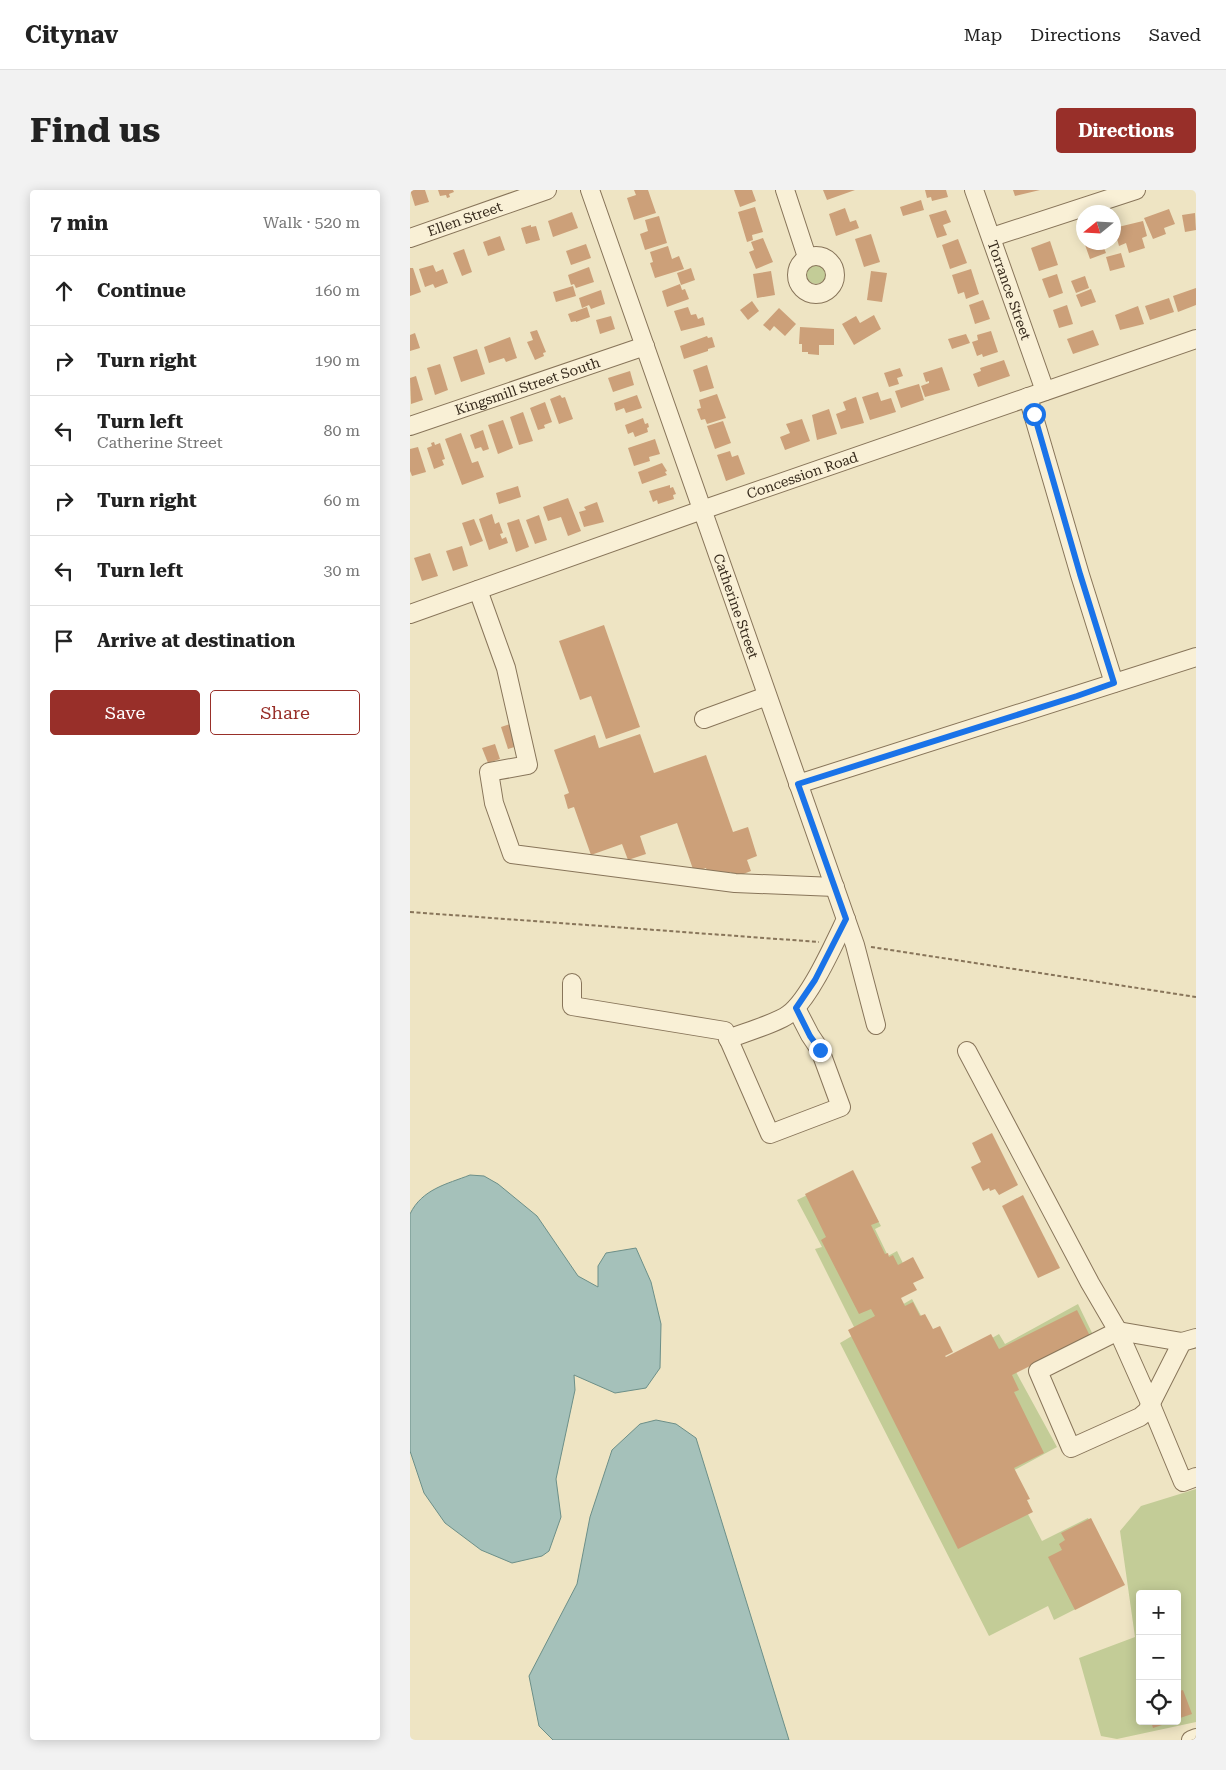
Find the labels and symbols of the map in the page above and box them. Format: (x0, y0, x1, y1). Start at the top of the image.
street label: Ellen Street (425, 198, 504, 239)
north arrow (1076, 205, 1121, 250)
street label: Torrance Street (984, 238, 1034, 342)
street label: Kingsmill Street South (453, 354, 602, 418)
route start (1023, 403, 1046, 426)
street label: Concession Road (744, 449, 860, 502)
street label: Catherine Street (710, 551, 762, 661)
route end (809, 1039, 832, 1062)

